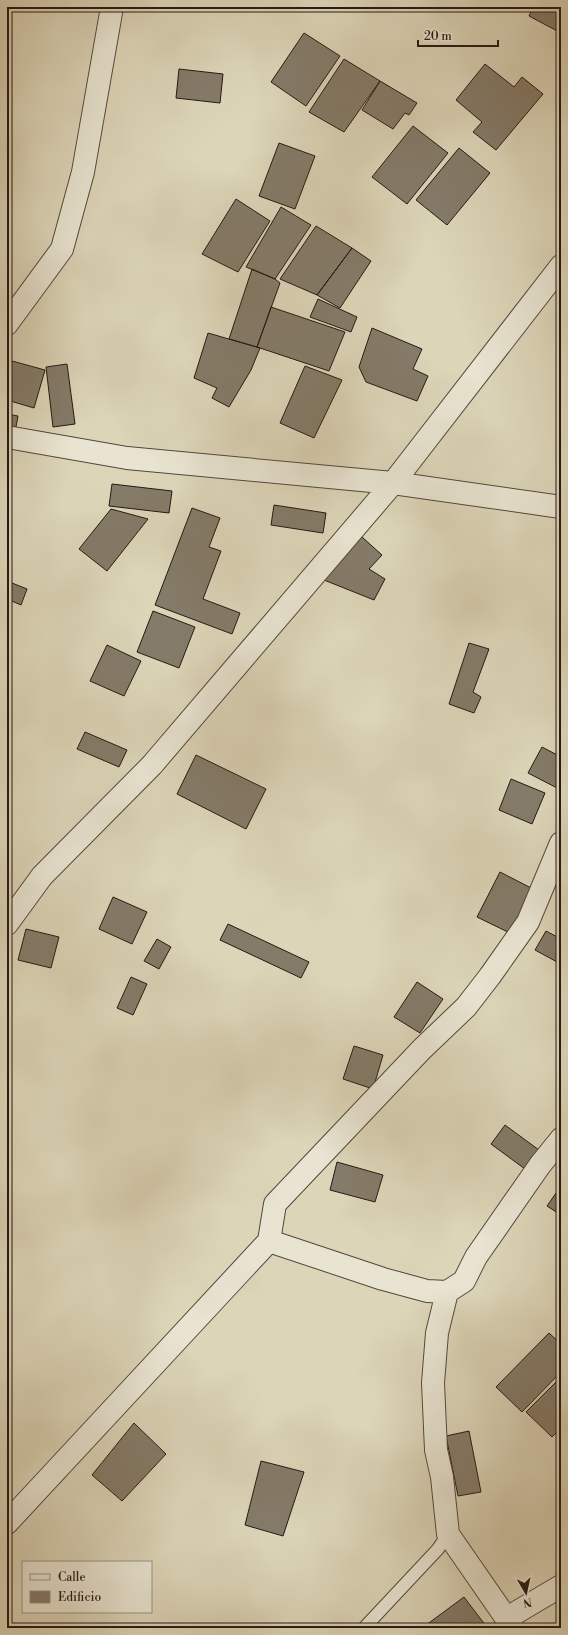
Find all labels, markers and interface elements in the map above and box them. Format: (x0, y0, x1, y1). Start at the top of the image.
scale bar (418, 22, 498, 48)
text: 20 m (424, 29, 452, 44)
legend (22, 1561, 152, 1613)
text: Calle (58, 1570, 85, 1585)
north arrow (506, 1573, 546, 1613)
text: Edificio (58, 1590, 101, 1605)
text: N (522, 1594, 533, 1610)

